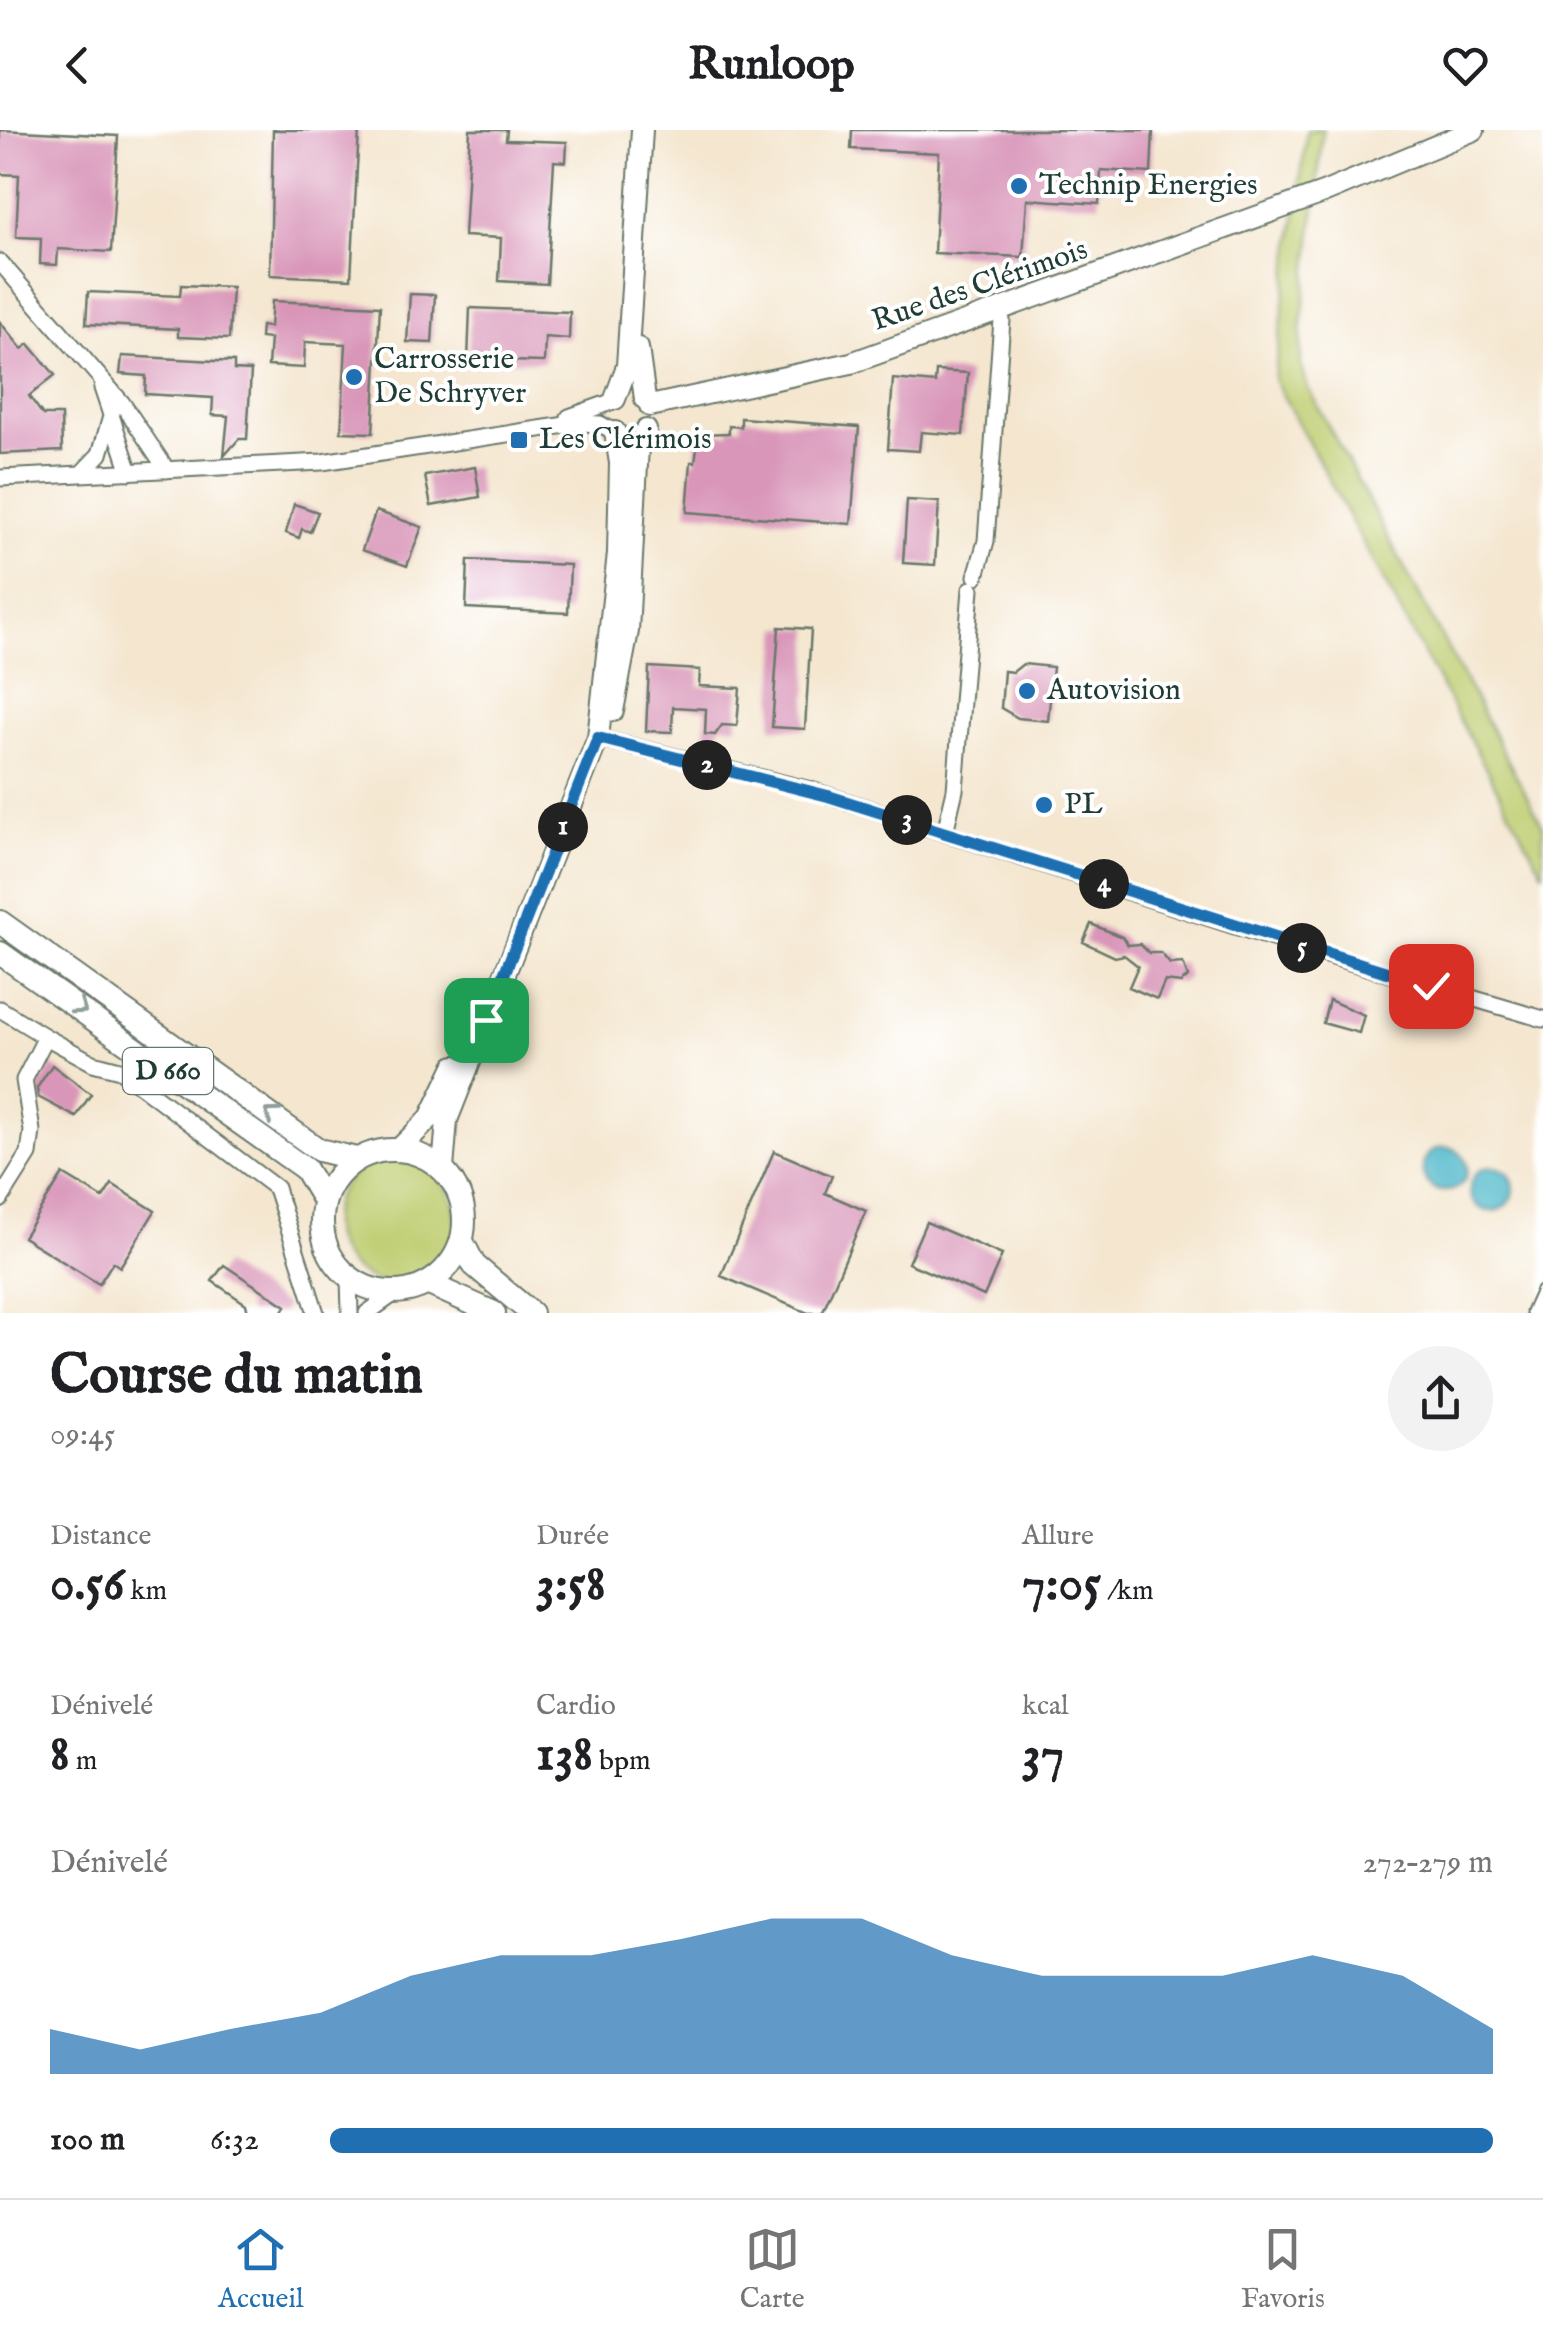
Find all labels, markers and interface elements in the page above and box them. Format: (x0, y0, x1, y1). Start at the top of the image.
text: Runloop (688, 37, 855, 94)
icon: back (50, 38, 105, 93)
icon: heart (1438, 38, 1493, 93)
place label: Technip Energies (1039, 167, 1258, 205)
marker: Technip Energies (1008, 175, 1030, 197)
street label: Rue des Clérimois (867, 231, 1093, 341)
place label: Carrosserie De Schryver (374, 341, 526, 413)
marker: Carrosserie De Schryver (343, 366, 365, 388)
place label: Les Clérimois (539, 421, 711, 459)
marker: Les Clérimois (508, 429, 530, 451)
place label: Autovision (1046, 672, 1181, 710)
marker: Autovision (1016, 680, 1038, 702)
pin: 2 (682, 740, 732, 790)
text: 2 (700, 747, 714, 782)
place label: PL (1064, 786, 1103, 824)
marker: PL (1033, 794, 1055, 816)
pin: 3 (882, 795, 932, 845)
pin: 1 (538, 802, 588, 852)
text: 3 (902, 802, 912, 837)
text: 1 (558, 809, 568, 844)
pin: 4 (1079, 859, 1129, 909)
text: 4 (1097, 866, 1111, 901)
pin: 5 (1277, 923, 1327, 973)
text: 5 (1297, 930, 1307, 965)
pin (1389, 944, 1474, 1029)
icon: check (1404, 959, 1459, 1014)
pin (444, 978, 529, 1063)
icon: arrive (459, 993, 514, 1048)
one-way arrow (69, 996, 88, 1014)
road number: D 660 (123, 1048, 213, 1094)
one-way arrow (264, 1109, 282, 1126)
text: Course du matin (50, 1342, 423, 1412)
button: share (1388, 1346, 1493, 1451)
text: 09:45 (50, 1415, 115, 1456)
text: Distance (50, 1519, 151, 1554)
text: Durée (536, 1519, 609, 1554)
text: Allure (1022, 1519, 1094, 1554)
text: 0.56 (50, 1554, 124, 1617)
text: 3:58 (536, 1554, 606, 1617)
text: 7:05 (1022, 1554, 1101, 1617)
text: km (124, 1574, 167, 1609)
text: /km (1101, 1574, 1154, 1609)
text: Dénivelé (50, 1689, 153, 1724)
text: Cardio (536, 1689, 616, 1724)
text: kcal (1022, 1689, 1069, 1724)
text: 8 (50, 1724, 70, 1787)
text: 138 (536, 1724, 593, 1787)
text: 37 (1022, 1724, 1064, 1787)
text: m (70, 1744, 97, 1779)
text: bpm (593, 1744, 651, 1779)
text: Dénivelé (50, 1843, 168, 1884)
text: 272–279 m (1362, 1843, 1493, 1884)
text: 100 m (50, 2120, 125, 2161)
text: 6:32 (210, 2120, 259, 2161)
tab: Accueil (218, 2222, 304, 2317)
tab: Carte (740, 2222, 805, 2317)
tab: Favoris (1241, 2222, 1325, 2317)

